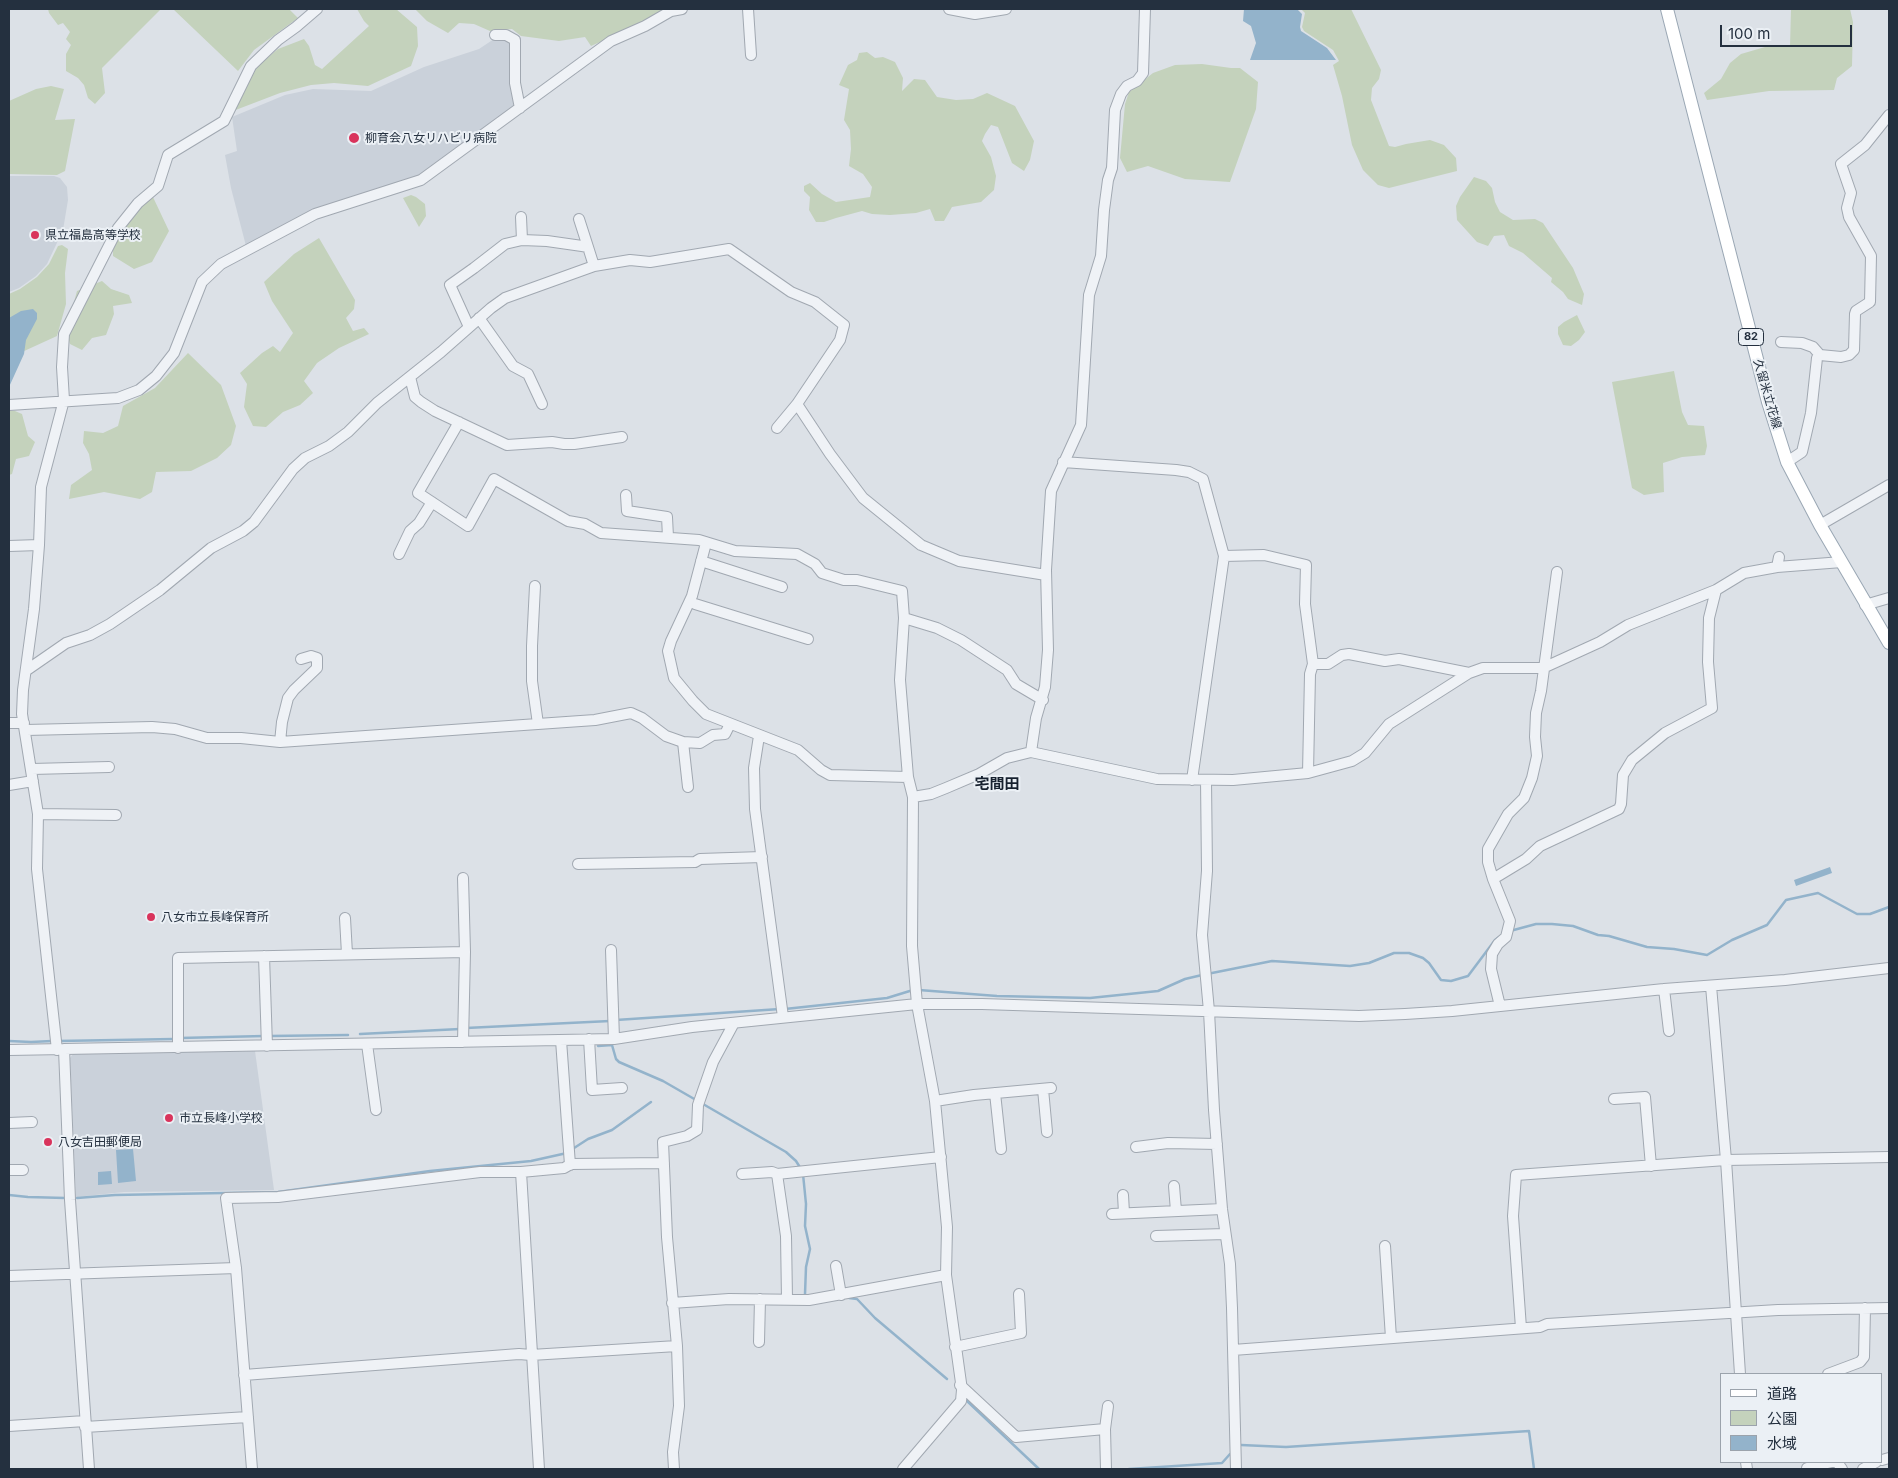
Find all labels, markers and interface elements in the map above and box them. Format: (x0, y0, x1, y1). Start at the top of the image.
scale bar (1723, 15, 1856, 47)
text: 100 m (1728, 24, 1770, 43)
marker: 柳育会八女リハビリ病院 (347, 131, 361, 145)
place label: 柳育会八女リハビリ病院 (365, 131, 497, 145)
place label: 県立福島高等学校 (45, 228, 141, 242)
marker: 県立福島高等学校 (29, 229, 41, 241)
road number: 82 (1738, 328, 1764, 346)
street label: 久留米立花線 (1750, 357, 1784, 431)
district label: 宅間田 (975, 775, 1019, 793)
place label: 八女市立長峰保育所 (161, 910, 269, 924)
marker: 八女市立長峰保育所 (145, 911, 157, 923)
place label: 市立長峰小学校 (179, 1111, 263, 1125)
marker: 市立長峰小学校 (163, 1112, 175, 1124)
place label: 八女吉田郵便局 (58, 1135, 142, 1149)
marker: 八女吉田郵便局 (42, 1136, 54, 1148)
legend (1720, 1373, 1883, 1463)
text: 道路 (1767, 1384, 1797, 1403)
text: 公園 (1767, 1409, 1797, 1428)
text: 水域 (1767, 1434, 1797, 1453)

